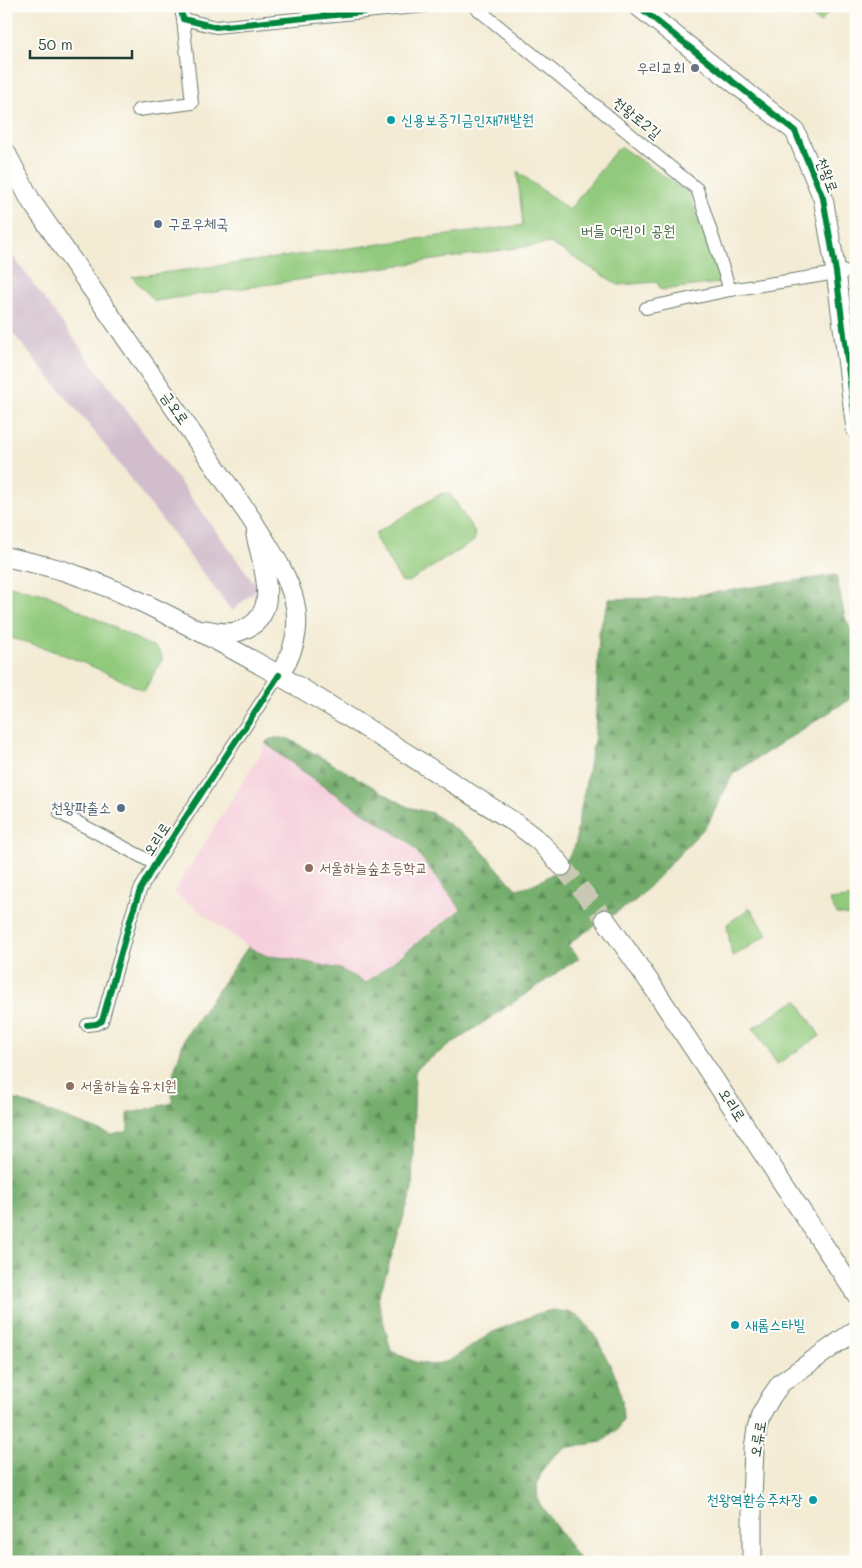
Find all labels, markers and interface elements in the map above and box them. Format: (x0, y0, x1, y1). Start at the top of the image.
scale bar (30, 28, 132, 60)
text: 50 m (38, 34, 73, 54)
place label: 우리교회 (637, 57, 685, 77)
marker: 우리교회 (689, 62, 701, 74)
street label: 천왕로2길 (609, 92, 666, 143)
place label: 신용보증기금인재개발원 (401, 109, 534, 129)
marker: 신용보증기금인재개발원 (385, 114, 397, 126)
street label: 천왕로 (812, 154, 844, 195)
place label: 구로우체국 (168, 213, 228, 233)
marker: 구로우체국 (152, 218, 164, 230)
park label: 버들 어린이 공원 (581, 220, 675, 240)
street label: 금오로 (157, 387, 194, 428)
place label: 천왕파출소 (51, 797, 111, 817)
marker: 천왕파출소 (115, 802, 127, 814)
street label: 오리로 (138, 818, 174, 859)
place label: 서울하늘숲초등학교 (319, 857, 428, 877)
marker: 서울하늘숲초등학교 (303, 862, 315, 874)
place label: 서울하늘숲유치원 (80, 1075, 177, 1095)
marker: 서울하늘숲유치원 (64, 1080, 76, 1092)
street label: 오리로 (715, 1084, 751, 1125)
place label: 새롬스타빌 (745, 1314, 805, 1334)
marker: 새롬스타빌 (729, 1319, 741, 1331)
street label: 오류로 (744, 1419, 770, 1458)
place label: 천왕역환승주차장 (706, 1489, 803, 1509)
marker: 천왕역환승주차장 (807, 1494, 819, 1506)

